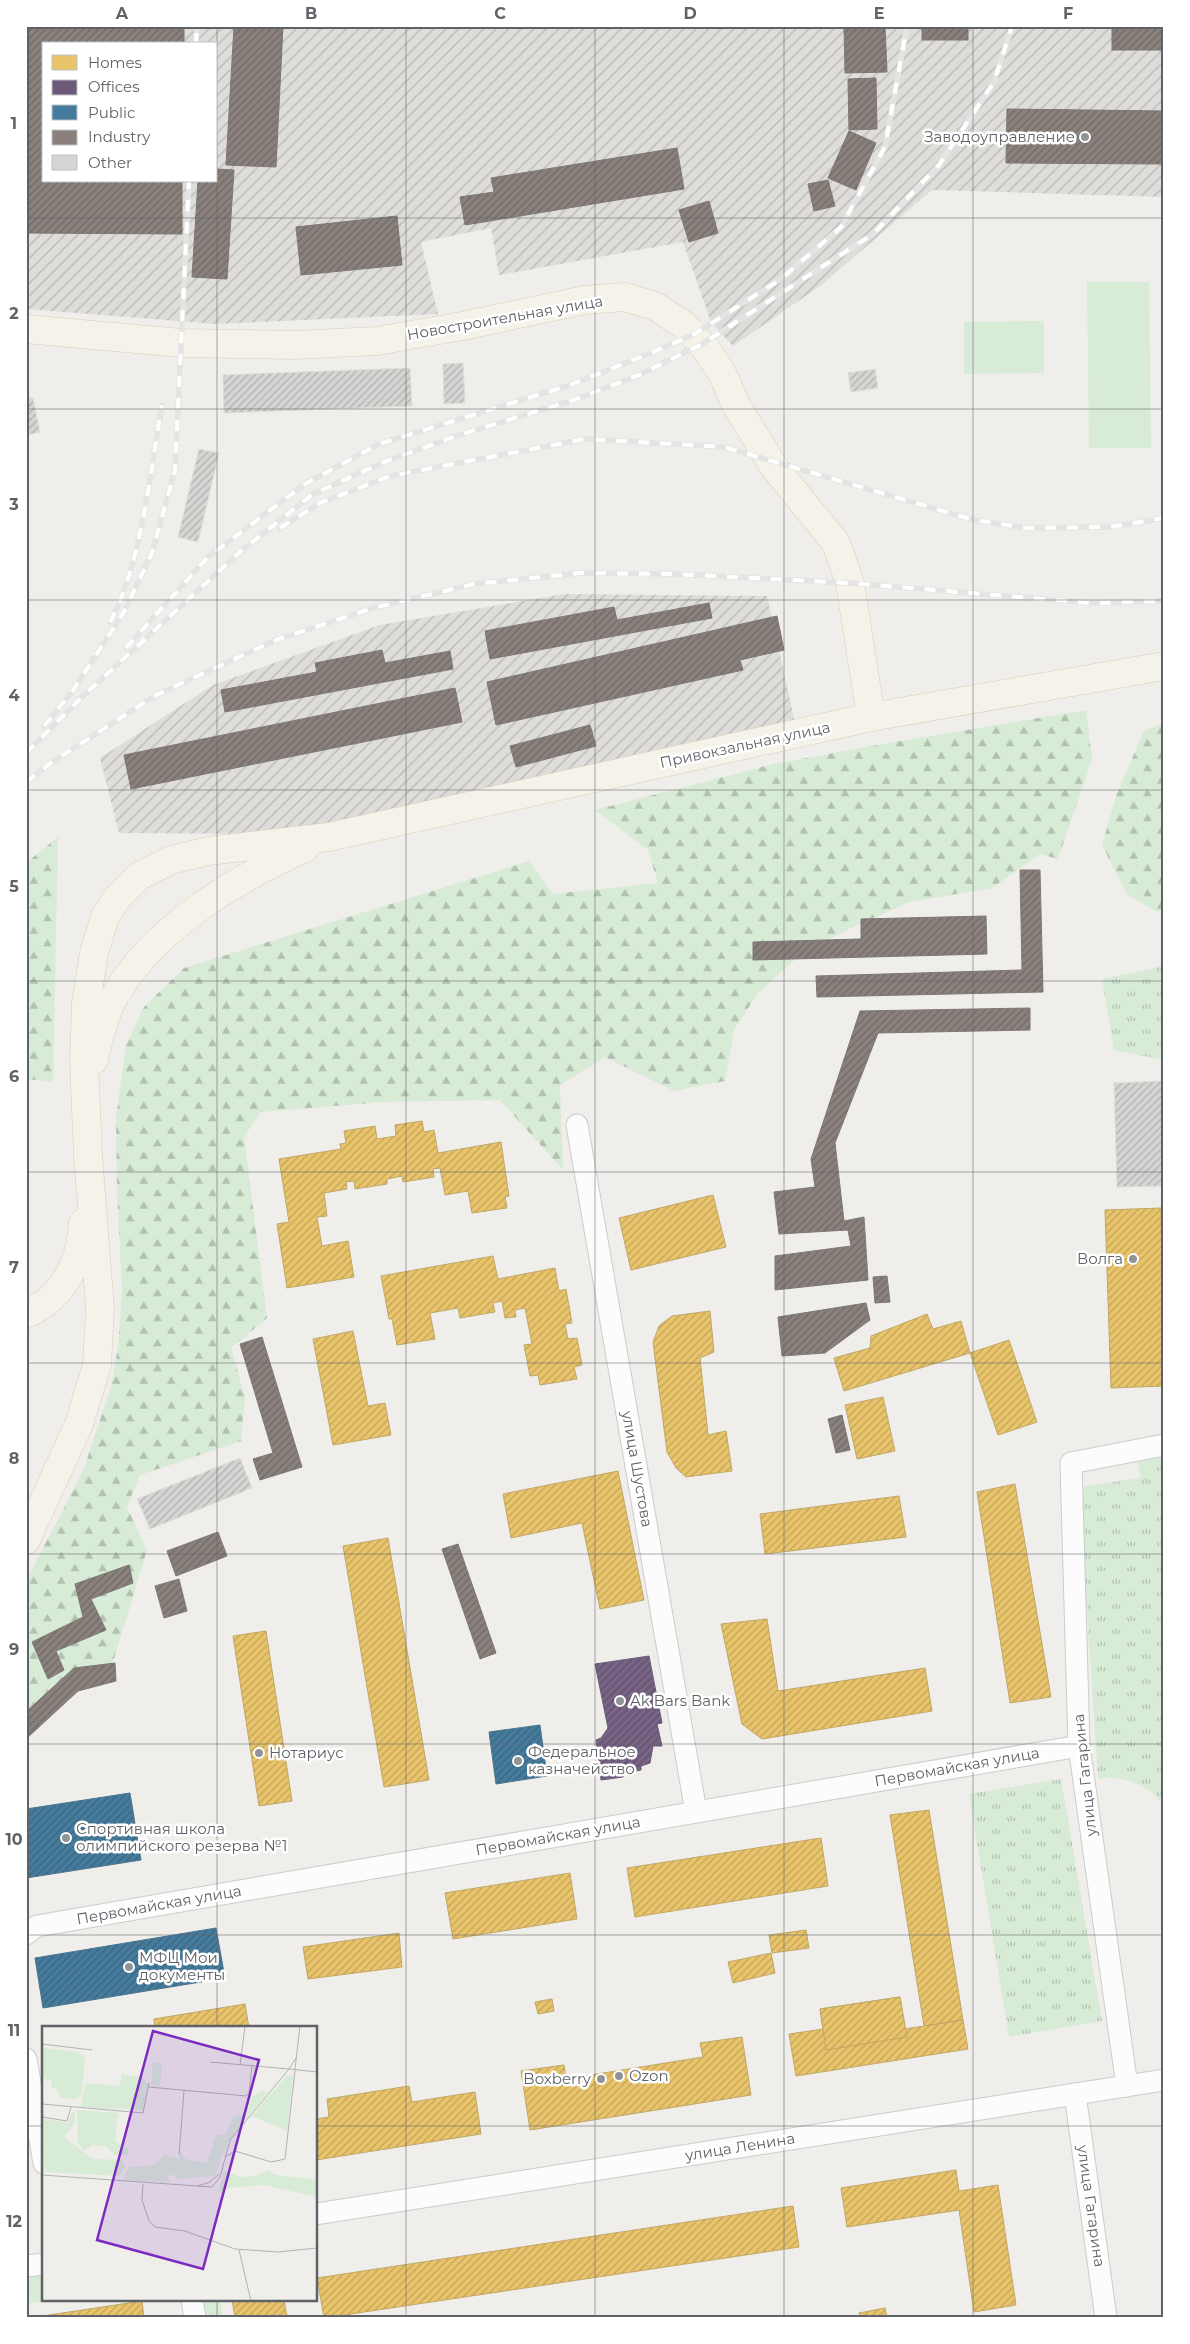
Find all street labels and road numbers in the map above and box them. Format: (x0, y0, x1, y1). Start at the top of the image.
street label: Новостроительная улица (405, 291, 604, 344)
street label: Привокзальная улица (658, 717, 832, 772)
street label: улица Шустова (618, 1408, 657, 1529)
street label: улица Гагарина (1069, 1713, 1100, 1838)
street label: Первомайская улица (873, 1743, 1041, 1790)
street label: Первомайская улица (474, 1812, 642, 1859)
street label: Первомайская улица (75, 1881, 243, 1928)
street label: улица Ленина (683, 2128, 796, 2165)
street label: улица Гагарина (1073, 2143, 1109, 2268)

